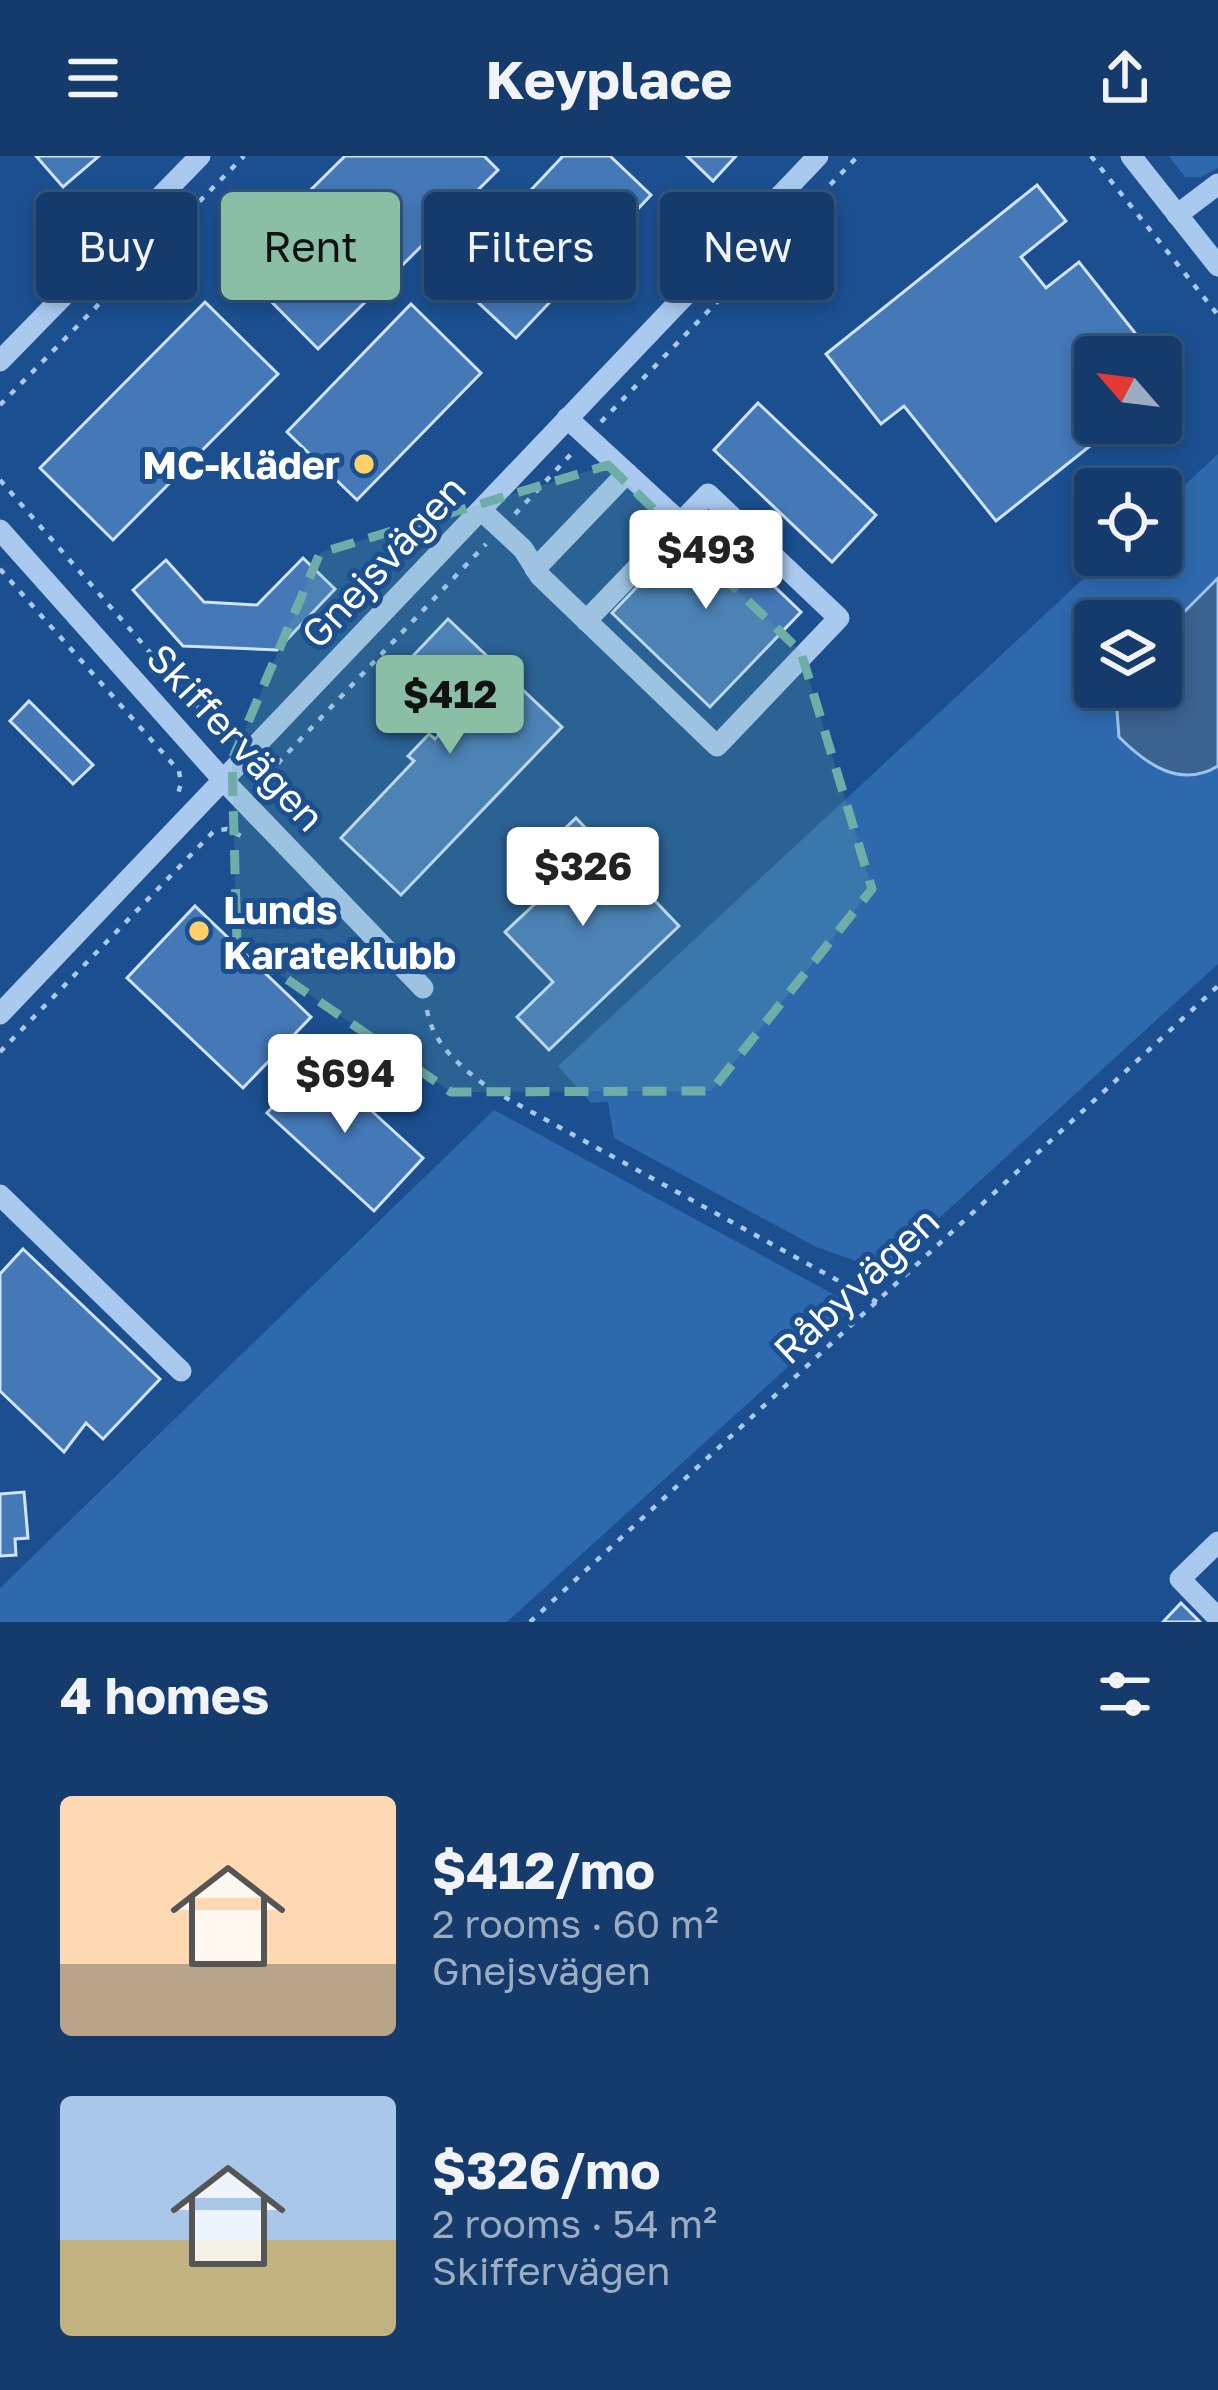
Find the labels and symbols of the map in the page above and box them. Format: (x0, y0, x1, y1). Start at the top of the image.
north arrow (1074, 336, 1182, 444)
place label: MC-kläder (142, 441, 340, 488)
marker: MC-kläder (351, 451, 377, 477)
street label: Gnejsvägen (291, 465, 475, 657)
pin: $493 (635, 510, 777, 612)
street label: Skiffervägen (137, 634, 335, 840)
pin: $412 (379, 655, 521, 757)
pin: $326 (512, 827, 654, 929)
place label: Lunds Karateklubb (223, 886, 456, 978)
marker: Lunds Karateklubb (186, 918, 212, 944)
pin: $694 (274, 1034, 416, 1136)
street label: Råbyvägen (764, 1197, 948, 1373)

